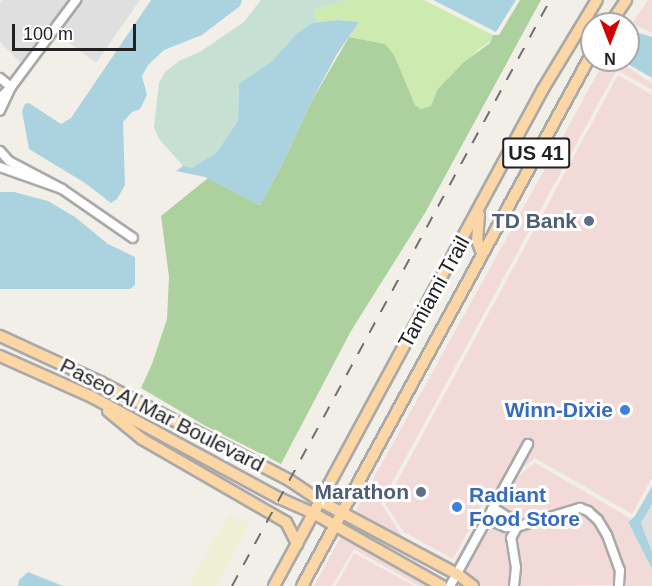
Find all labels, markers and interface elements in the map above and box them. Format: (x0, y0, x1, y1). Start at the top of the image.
scale bar (15, 12, 140, 50)
north arrow (580, 12, 640, 72)
text: 100 m (23, 24, 73, 44)
text: N (604, 50, 616, 67)
road number: US 41 (502, 136, 570, 170)
place label: TD Bank (492, 208, 577, 234)
marker: TD Bank (582, 214, 596, 228)
street label: Tamiami Trail (393, 232, 475, 352)
street label: Paseo Al Mar Boulevard (55, 352, 269, 478)
place label: Winn-Dixie (505, 397, 613, 423)
marker: Winn-Dixie (618, 403, 632, 417)
place label: Marathon (314, 479, 409, 505)
place label: Radiant Food Store (469, 482, 580, 532)
marker: Marathon (414, 485, 428, 499)
marker: Radiant Food Store (450, 500, 464, 514)

